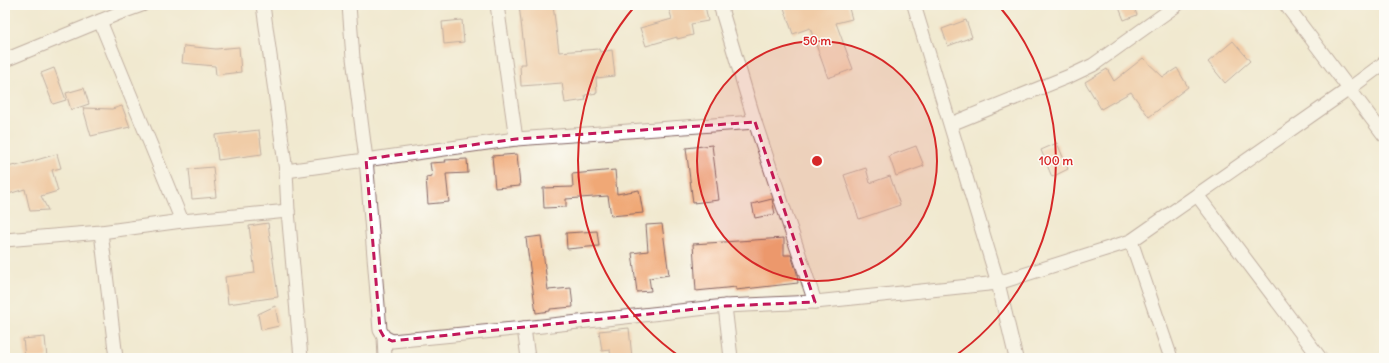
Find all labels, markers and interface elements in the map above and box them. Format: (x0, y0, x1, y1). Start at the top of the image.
text: 50 m (803, 33, 832, 48)
text: 100 m (1039, 153, 1073, 168)
centre of rings (810, 154, 824, 168)

